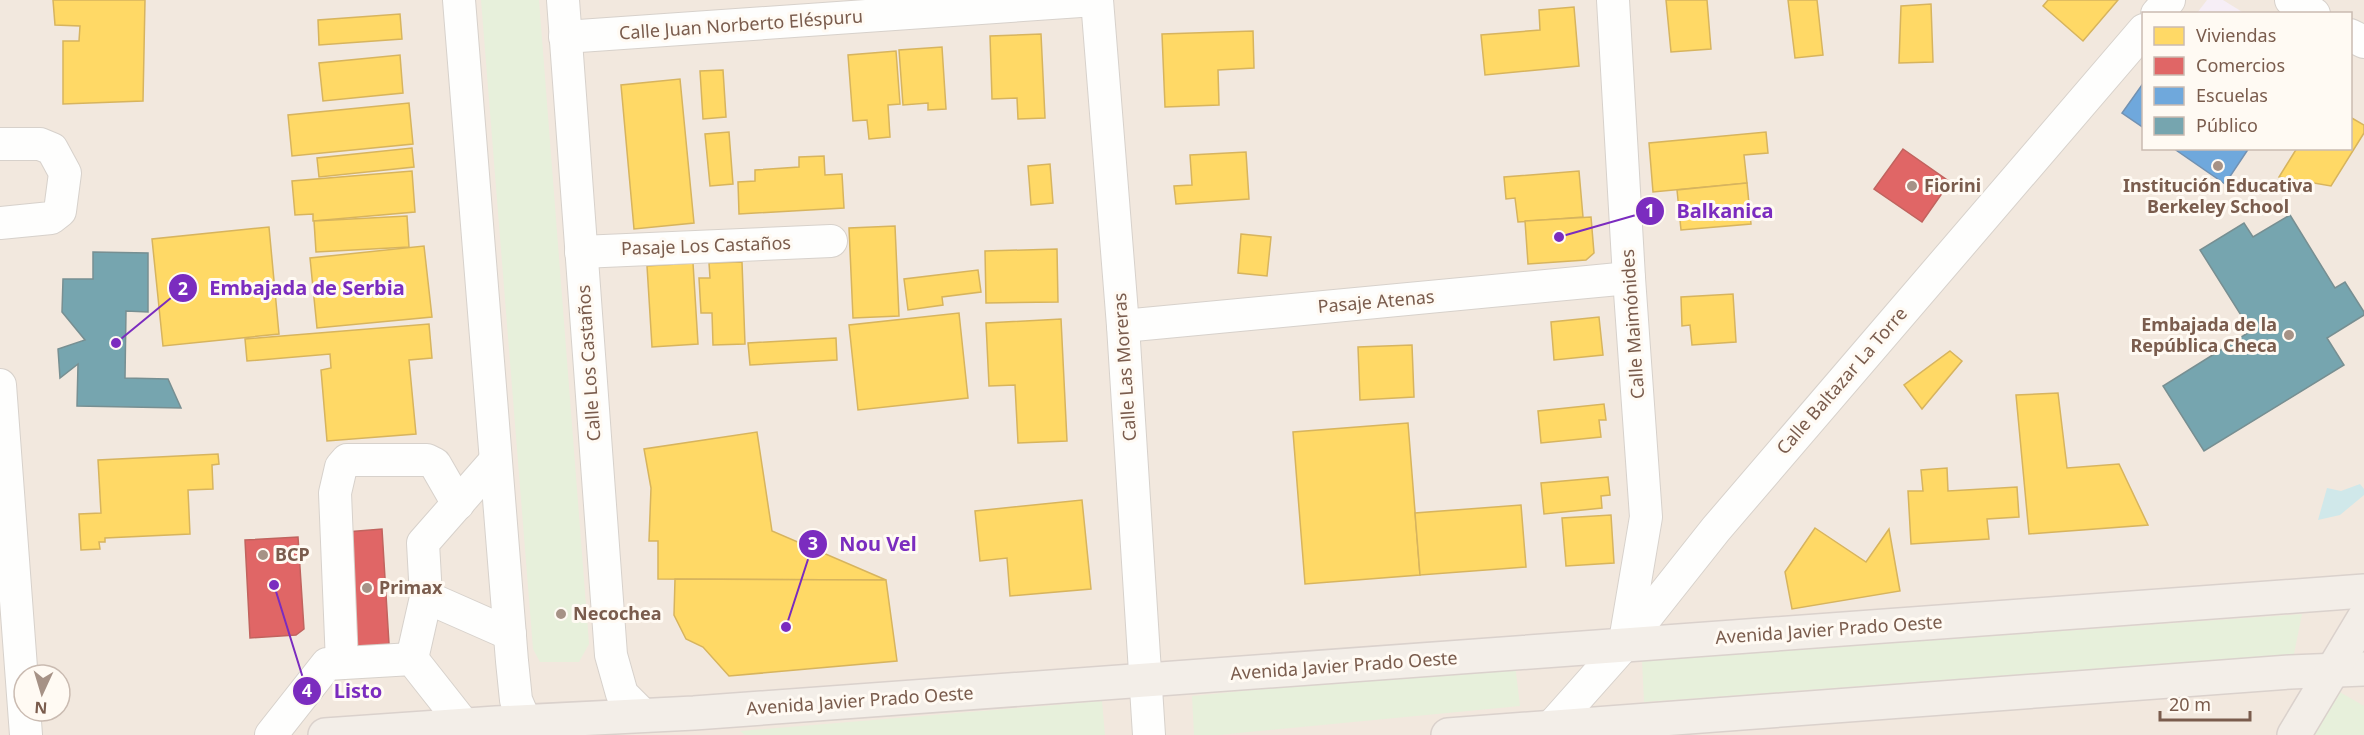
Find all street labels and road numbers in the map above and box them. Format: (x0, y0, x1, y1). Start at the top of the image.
street label: Calle Juan Norberto Eléspuru (618, 4, 864, 44)
street label: Pasaje Los Castaños (621, 230, 791, 260)
street label: Calle Maimónides (1615, 248, 1649, 400)
street label: Calle Los Castaños (571, 284, 605, 442)
street label: Pasaje Atenas (1316, 284, 1435, 318)
street label: Calle Las Moreras (1107, 292, 1141, 442)
street label: Calle Baltazar La Torre (1771, 302, 1912, 459)
street label: Avenida Javier Prado Oeste (1715, 609, 1943, 649)
street label: Avenida Javier Prado Oeste (1230, 645, 1458, 685)
street label: Avenida Javier Prado Oeste (746, 680, 974, 720)

